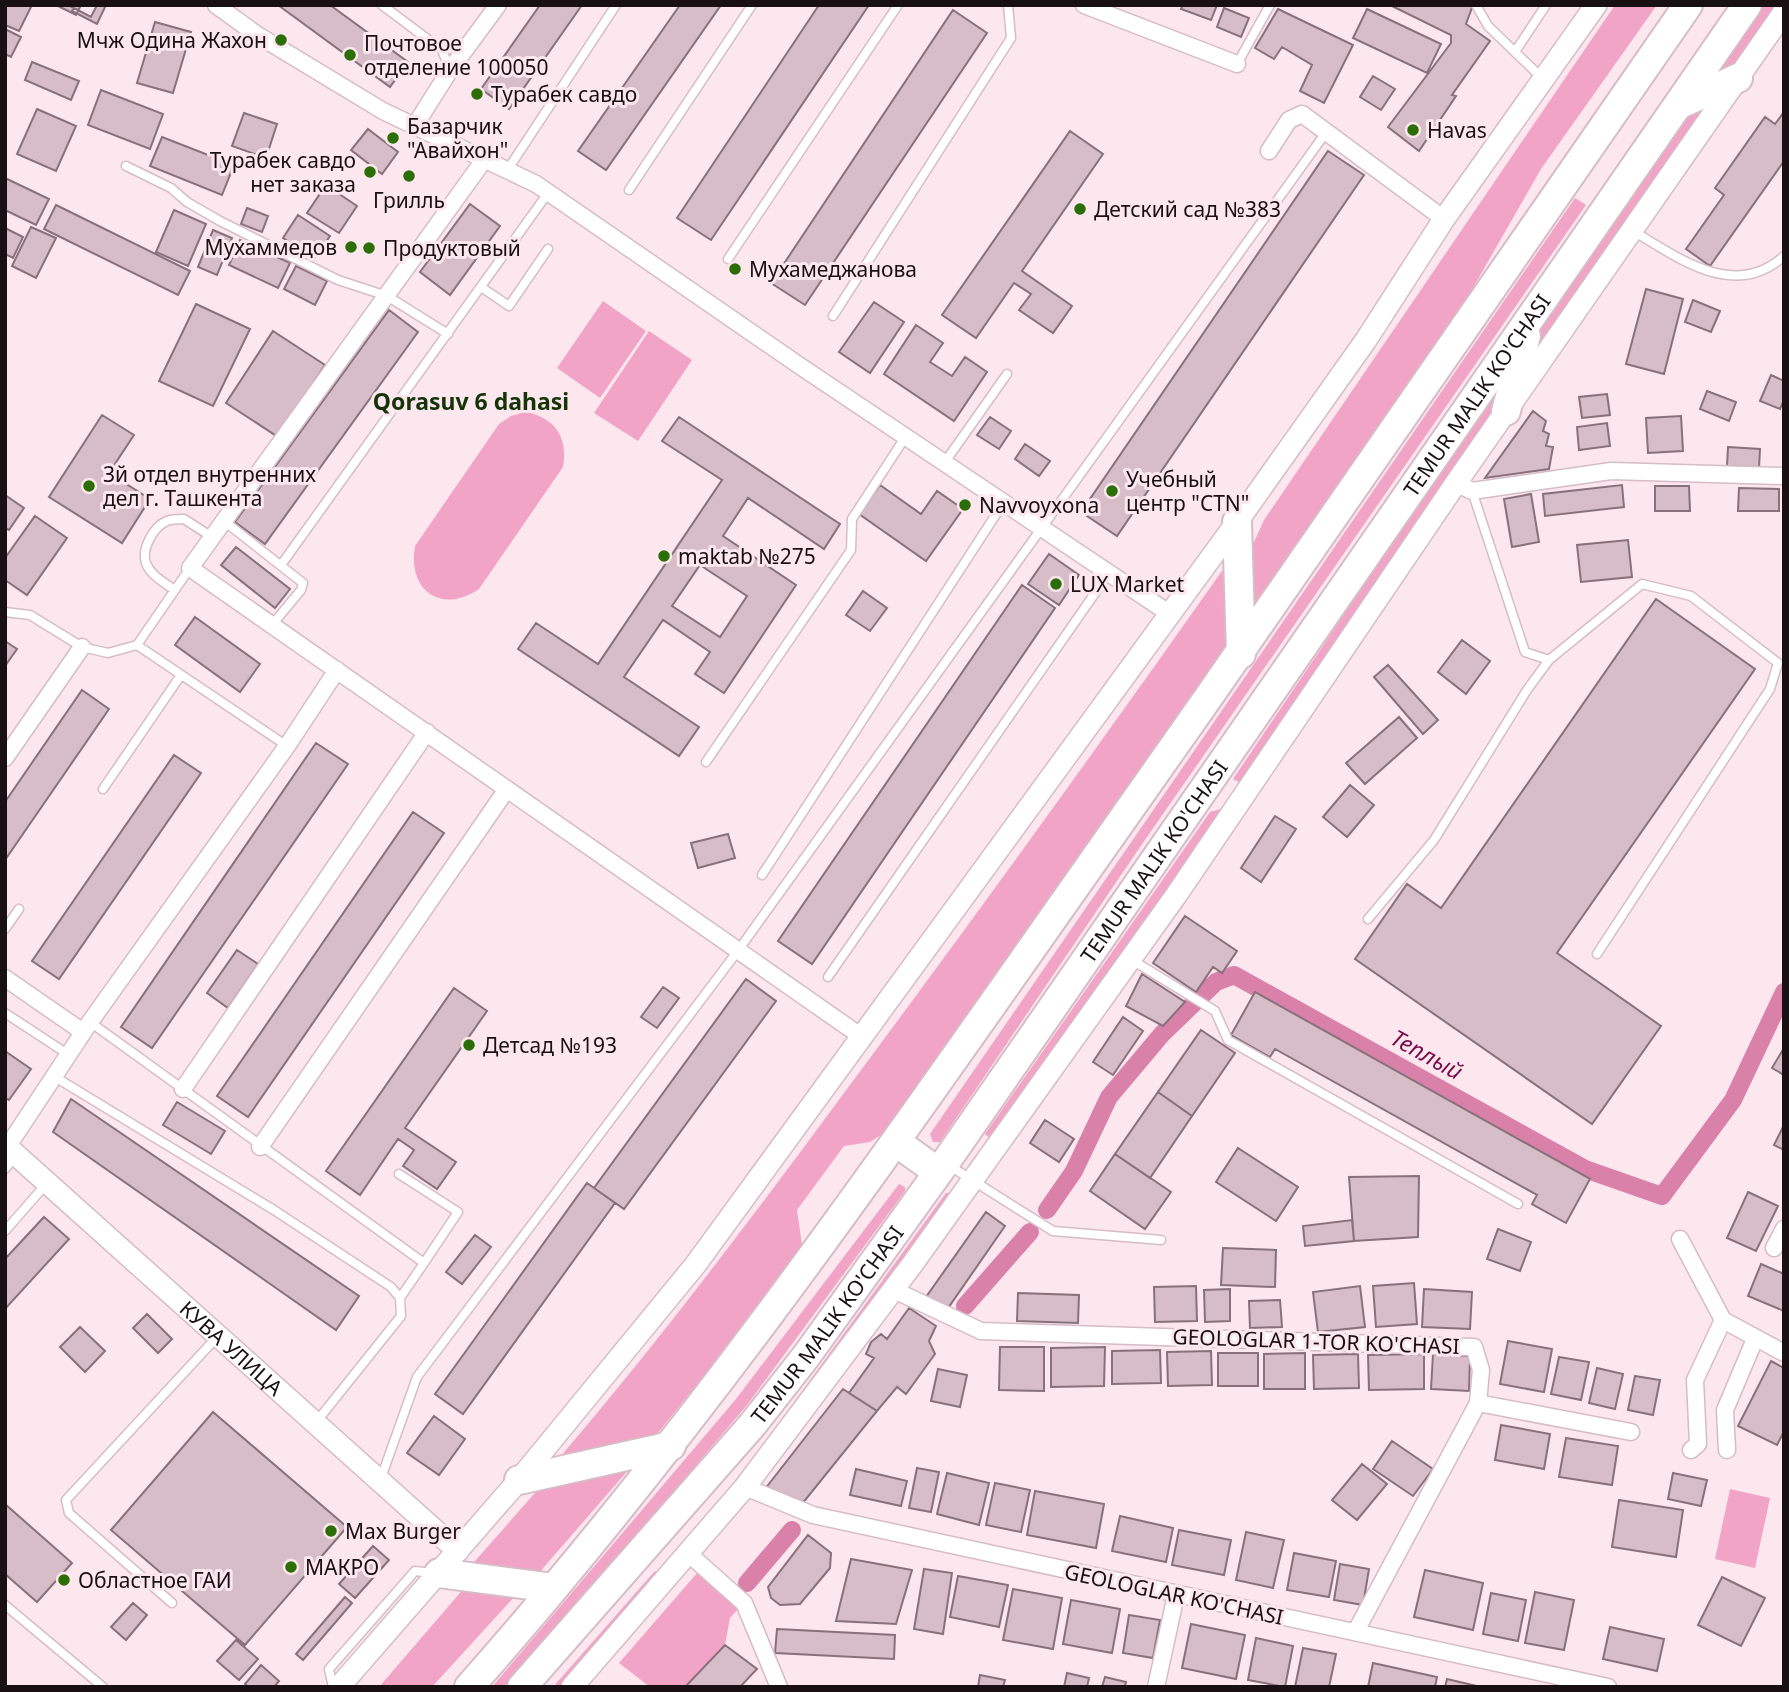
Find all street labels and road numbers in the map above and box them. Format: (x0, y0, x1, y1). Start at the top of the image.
street label: TEMUR MALIK KO'CHASI (1397, 289, 1557, 502)
street label: TEMUR MALIK KO'CHASI (1074, 755, 1234, 968)
street label: TEMUR MALIK KO'CHASI (744, 1220, 910, 1430)
street label: КУВА УЛИЦА (174, 1294, 289, 1402)
street label: GEOLOGLAR 1-TOR KO'CHASI (1172, 1322, 1460, 1360)
street label: GEOLOGLAR KO'CHASI (1062, 1557, 1286, 1631)

